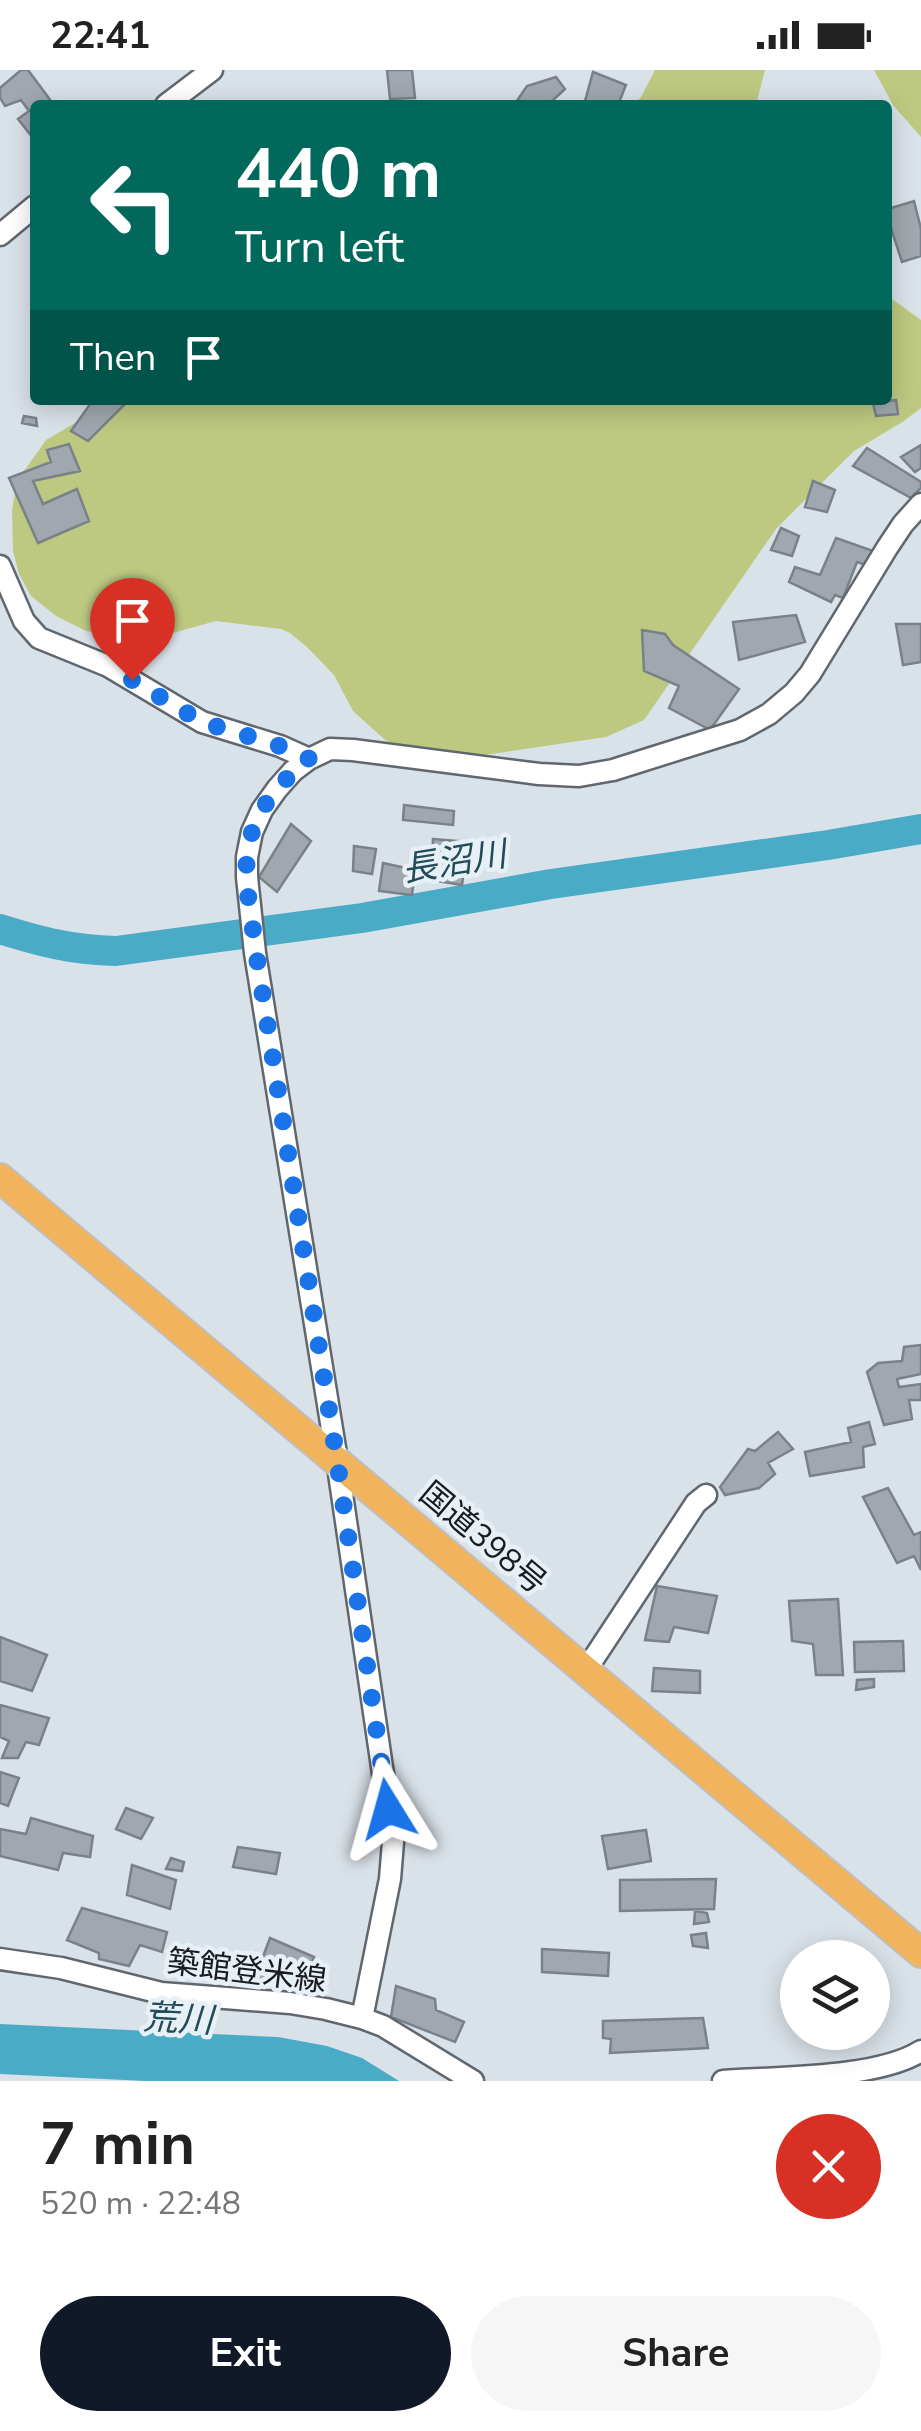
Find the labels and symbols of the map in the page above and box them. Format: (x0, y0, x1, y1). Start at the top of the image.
pin (90, 578, 175, 681)
water label: 長沼川 (398, 830, 513, 893)
street label: 国道398号 (410, 1472, 556, 1604)
position arrow (336, 1757, 440, 1861)
street label: 築館登米線 (165, 1940, 329, 2002)
water label: 荒川 (142, 1994, 218, 2045)

